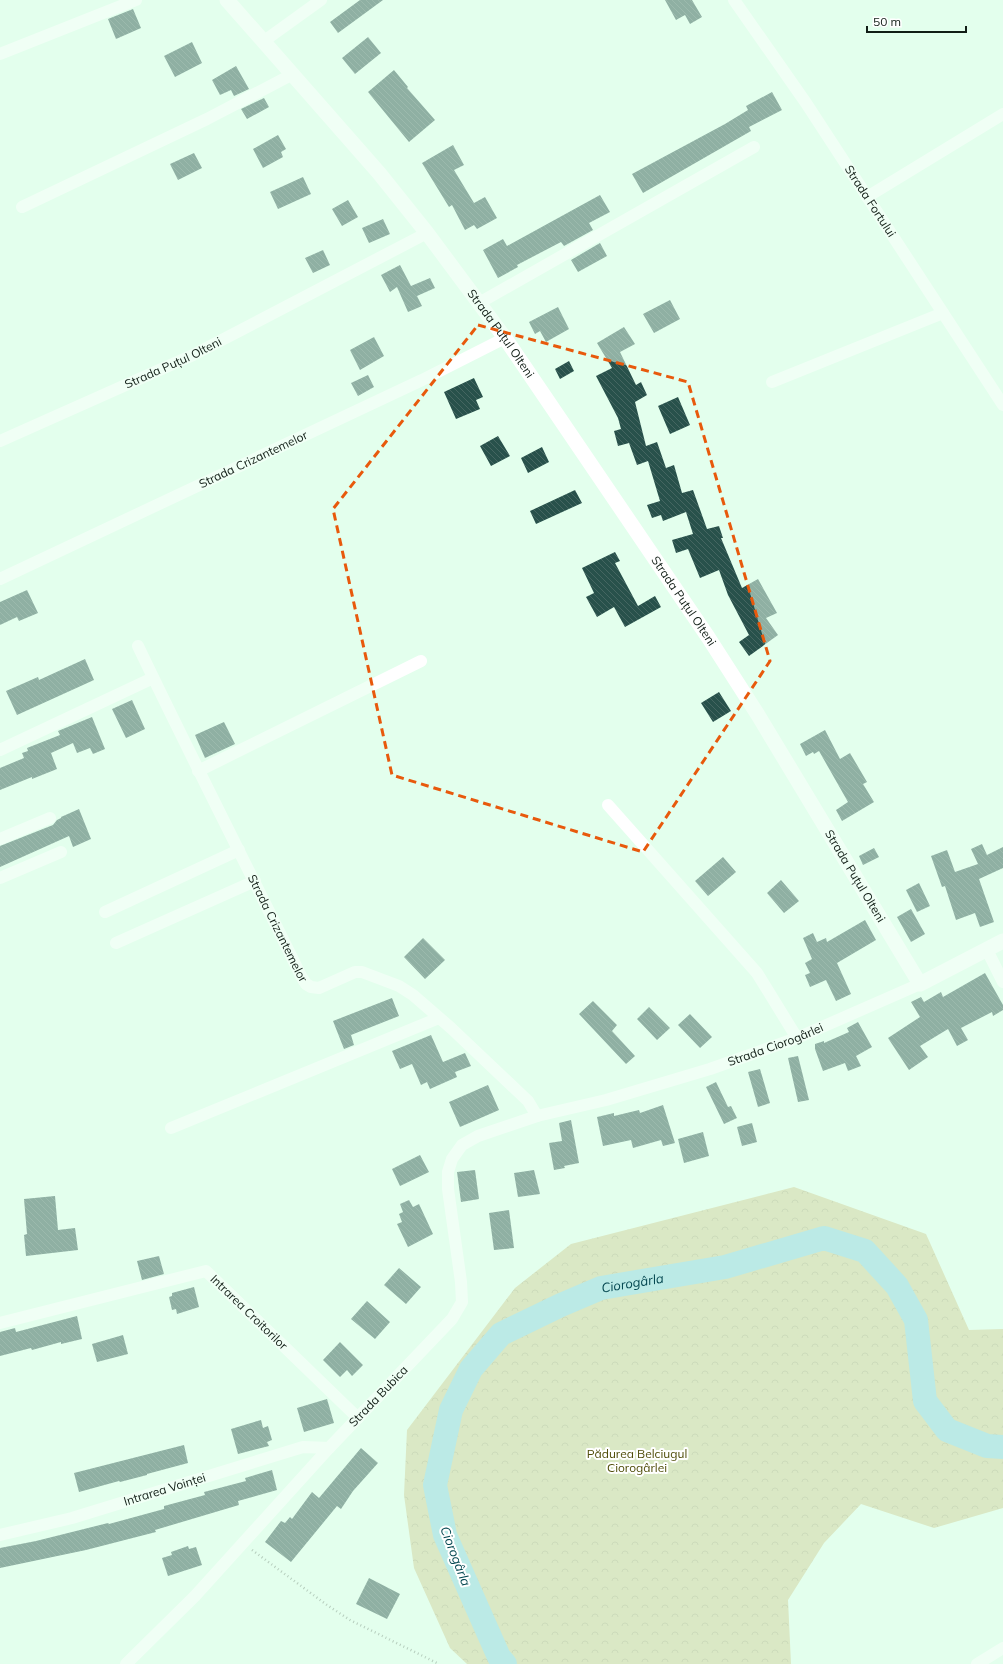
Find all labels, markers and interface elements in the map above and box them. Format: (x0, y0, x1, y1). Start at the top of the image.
scale bar (867, 8, 966, 34)
text: 50 m (873, 14, 901, 29)
street label: Strada Fortului (842, 162, 899, 240)
street label: Strada Puțul Olteni (464, 286, 538, 381)
street label: Strada Puțul Olteni (122, 333, 224, 391)
street label: Strada Crizantemelor (196, 427, 310, 491)
street label: Strada Puțul Olteni (648, 553, 720, 649)
street label: Strada Puțul Olteni (822, 827, 889, 925)
street label: Strada Crizantemelor (245, 872, 311, 985)
street label: Strada Ciorogârlei (726, 1019, 825, 1069)
water label: Ciorogârla (600, 1270, 665, 1296)
street label: Intrarea Croitorilor (207, 1271, 291, 1353)
street label: Strada Bubica (345, 1362, 411, 1430)
park label: Pădurea Belciugul Ciorogârlei (587, 1446, 687, 1475)
street label: Intrarea Voinței (122, 1469, 208, 1509)
water label: Ciorogârla (437, 1524, 475, 1588)

